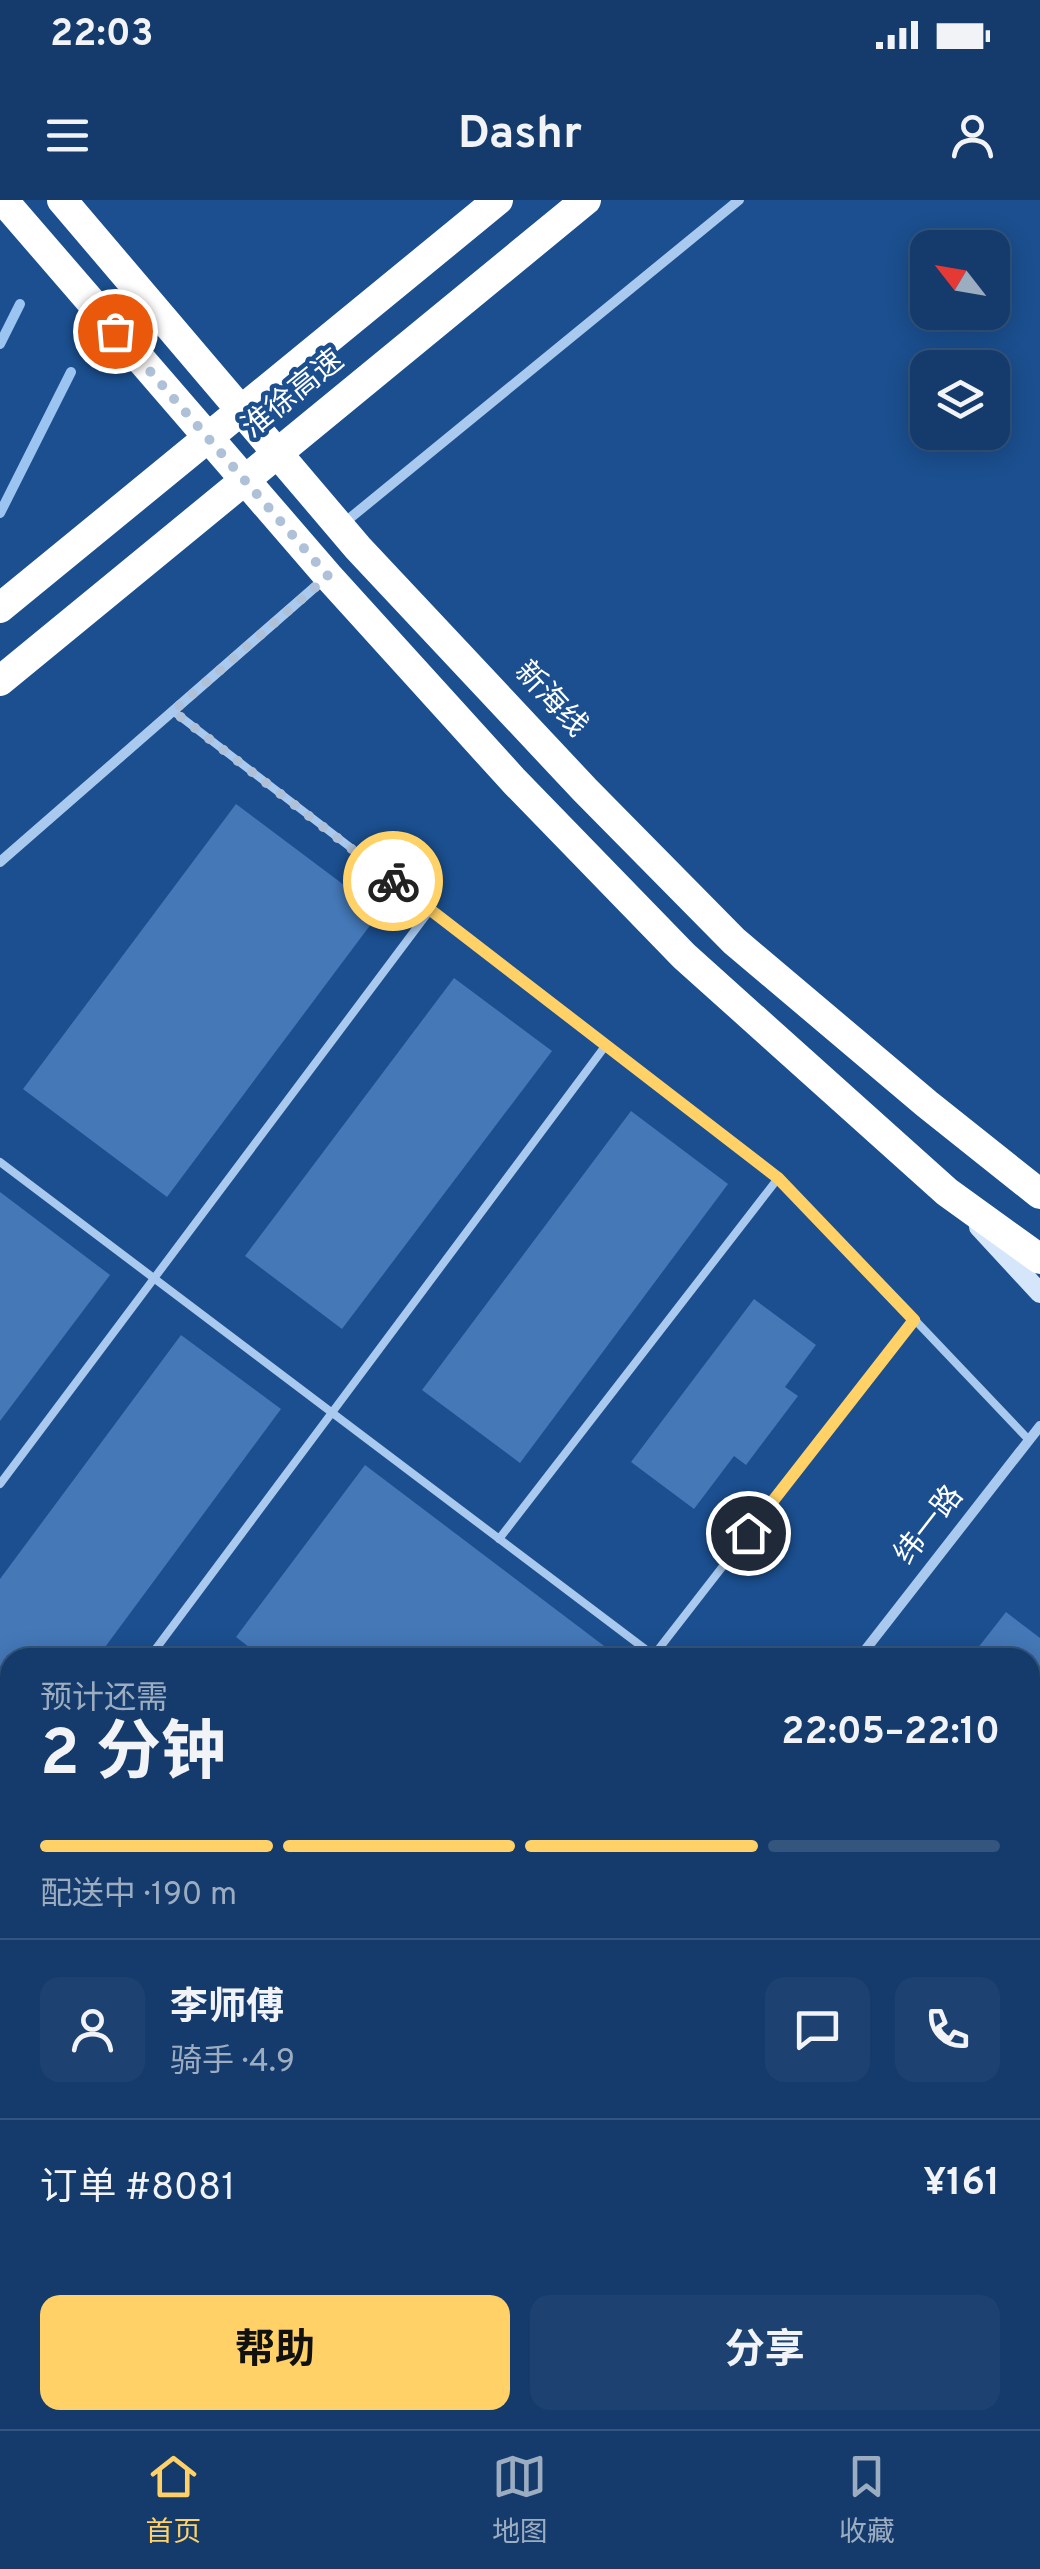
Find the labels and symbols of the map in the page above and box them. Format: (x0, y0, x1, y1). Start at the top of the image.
north arrow (910, 230, 1010, 330)
pin (73, 289, 158, 374)
street label: 淮徐高速 (236, 343, 352, 447)
street label: 新海线 (506, 654, 594, 746)
courier (343, 831, 443, 931)
street label: 纬一路 (888, 1479, 972, 1573)
pin (706, 1491, 791, 1576)

